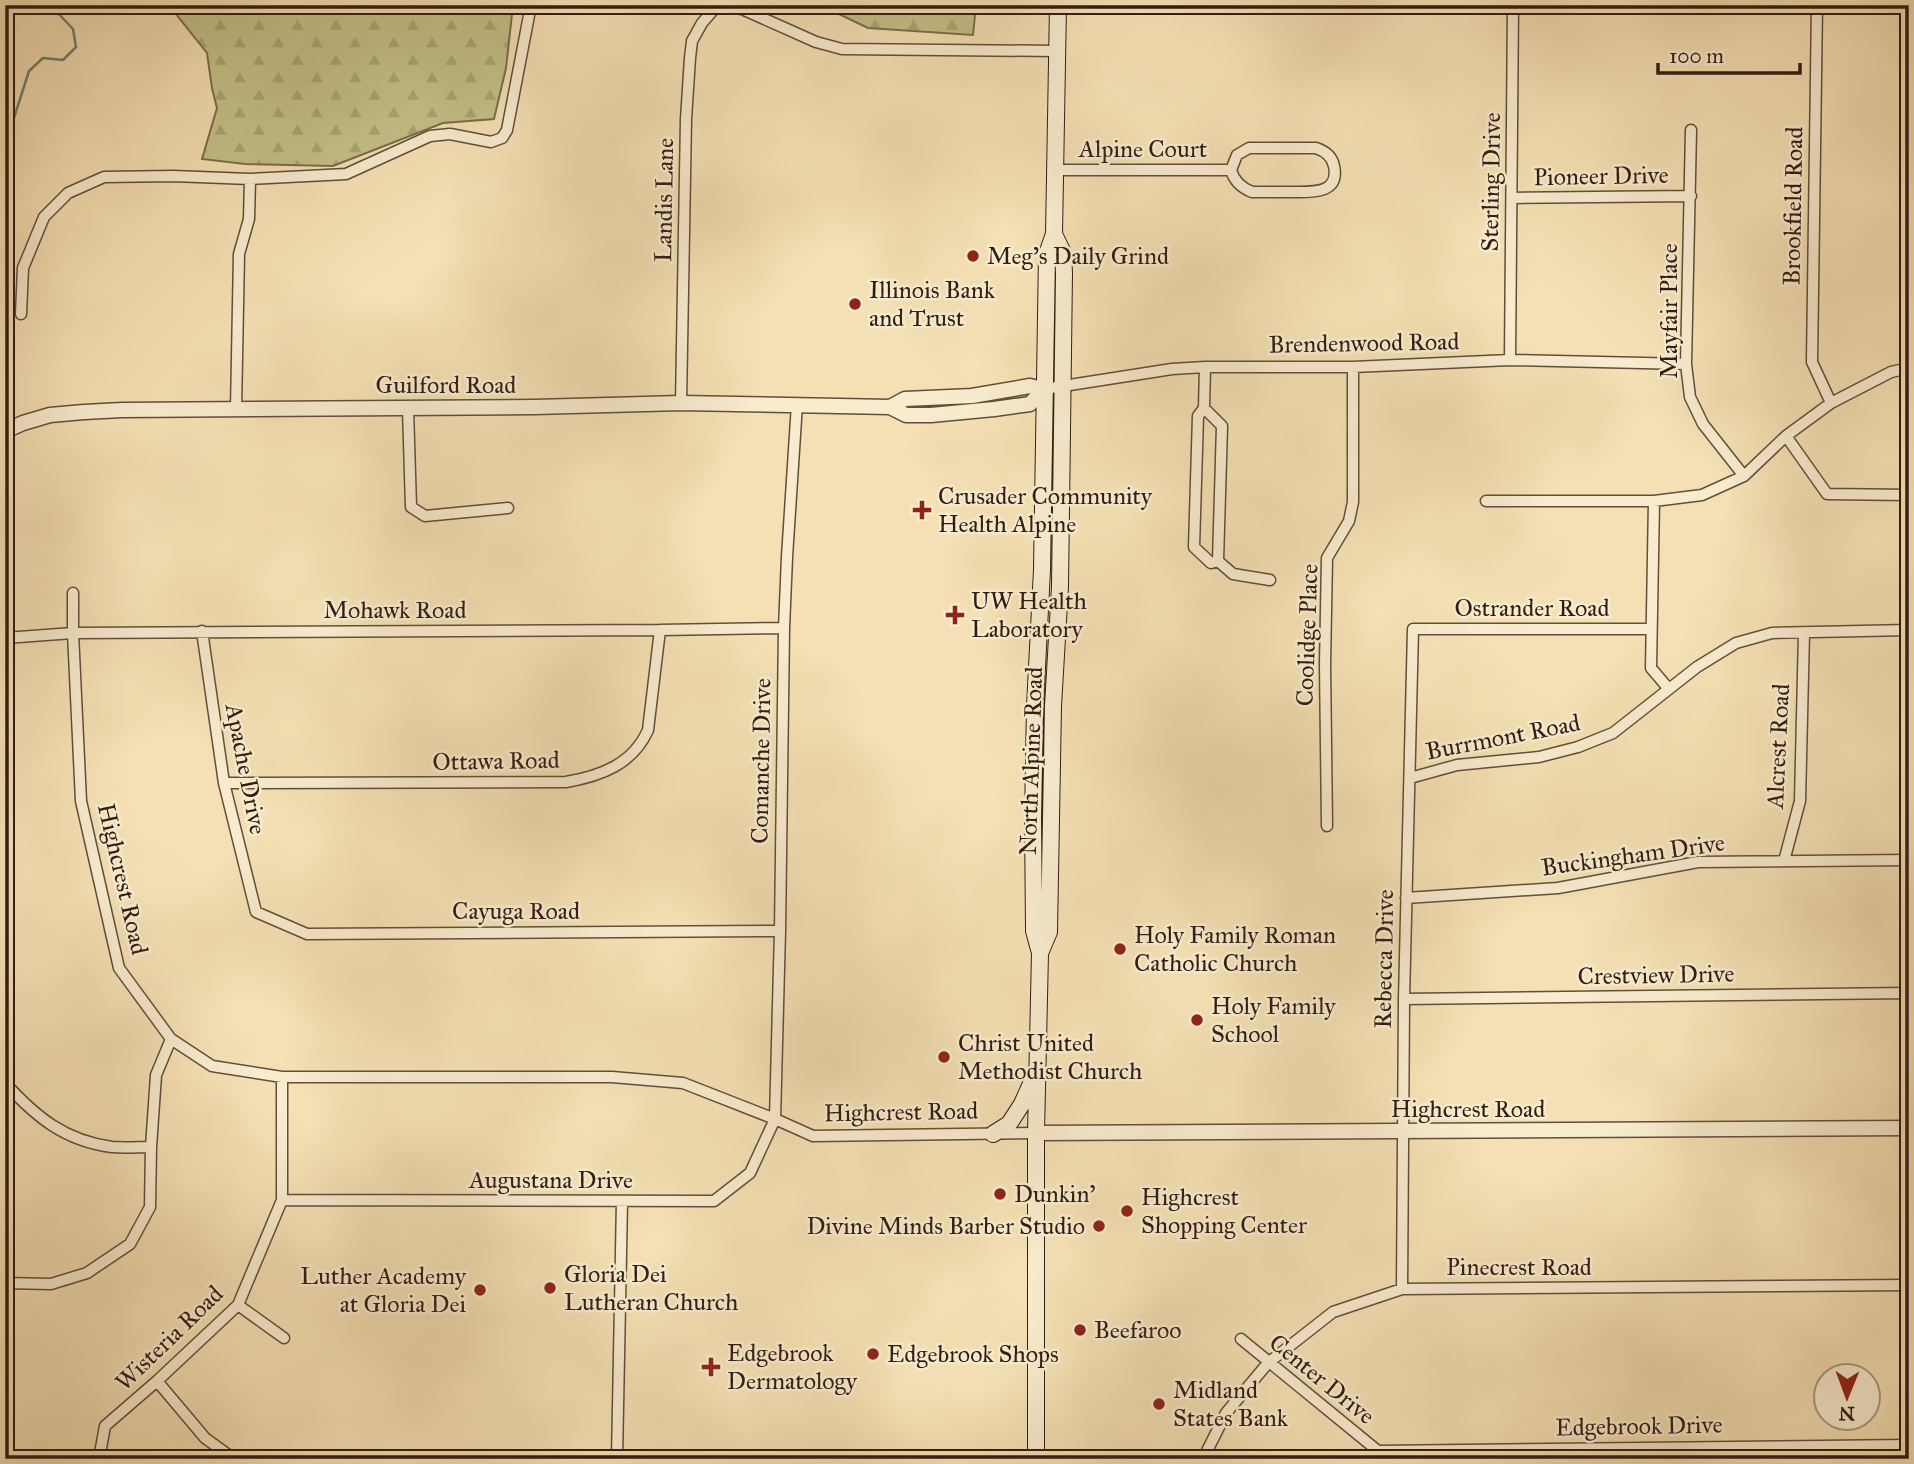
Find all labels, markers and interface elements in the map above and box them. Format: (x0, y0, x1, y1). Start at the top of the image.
scale bar (1658, 32, 1800, 76)
text: 100 m (1669, 43, 1724, 69)
street label: Sterling Drive (1475, 112, 1507, 252)
street label: Brookfield Road (1777, 126, 1809, 286)
street label: Alpine Court (1078, 134, 1208, 164)
street label: Landis Lane (648, 138, 680, 262)
street label: Pioneer Drive (1533, 160, 1669, 192)
place label: Meg's Daily Grind (987, 241, 1169, 271)
street label: Mayfair Place (1654, 243, 1684, 379)
marker: Meg's Daily Grind (965, 248, 981, 264)
place label: Illinois Bank and Trust (869, 275, 996, 333)
marker: Illinois Bank and Trust (847, 296, 863, 312)
street label: Brendenwood Road (1268, 326, 1460, 360)
street label: Guilford Road (376, 370, 516, 400)
place label: Crusader Community Health Alpine (938, 481, 1153, 539)
marker: Crusader Community Health Alpine (912, 500, 932, 520)
street label: Coolidge Place (1290, 563, 1324, 707)
place label: UW Health Laboratory (971, 586, 1087, 644)
street label: Ostrander Road (1454, 593, 1610, 623)
street label: Mohawk Road (324, 595, 466, 625)
marker: UW Health Laboratory (945, 605, 965, 625)
street label: North Alpine Road (1013, 666, 1049, 856)
street label: Comanche Drive (745, 678, 777, 844)
street label: Alcrest Road (1760, 683, 1796, 810)
street label: Apache Drive (218, 700, 273, 837)
street label: Burrmont Road (1423, 707, 1583, 767)
street label: Ottawa Road (432, 745, 560, 777)
street label: Highcrest Road (91, 800, 155, 958)
street label: Buckingham Drive (1539, 827, 1727, 883)
street label: Rebecca Drive (1368, 889, 1400, 1029)
street label: Cayuga Road (452, 896, 580, 926)
place label: Holy Family Roman Catholic Church (1134, 920, 1336, 978)
marker: Holy Family Roman Catholic Church (1112, 941, 1128, 957)
street label: Crestview Drive (1577, 959, 1735, 991)
place label: Holy Family School (1211, 991, 1336, 1049)
marker: Holy Family School (1189, 1012, 1205, 1028)
place label: Christ United Methodist Church (958, 1028, 1142, 1086)
marker: Christ United Methodist Church (936, 1049, 952, 1065)
street label: Highcrest Road (1391, 1094, 1545, 1124)
street label: Highcrest Road (824, 1096, 978, 1128)
street label: Augustana Drive (468, 1165, 633, 1195)
place label: Dunkin' (1014, 1179, 1095, 1209)
place label: Highcrest Shopping Center (1141, 1182, 1307, 1240)
marker: Dunkin' (992, 1186, 1008, 1202)
marker: Highcrest Shopping Center (1119, 1203, 1135, 1219)
place label: Divine Minds Barber Studio (806, 1211, 1085, 1241)
marker: Divine Minds Barber Studio (1091, 1218, 1107, 1234)
street label: Pinecrest Road (1446, 1252, 1592, 1282)
place label: Gloria Dei Lutheran Church (564, 1259, 738, 1317)
place label: Luther Academy at Gloria Dei (300, 1261, 467, 1319)
street label: Wisteria Road (109, 1279, 229, 1397)
marker: Gloria Dei Lutheran Church (542, 1280, 558, 1296)
marker: Luther Academy at Gloria Dei (472, 1282, 488, 1298)
place label: Beefaroo (1094, 1315, 1182, 1345)
marker: Beefaroo (1072, 1322, 1088, 1338)
street label: Center Drive (1263, 1327, 1381, 1431)
place label: Edgebrook Dermatology (727, 1338, 858, 1396)
place label: Edgebrook Shops (887, 1339, 1059, 1369)
marker: Edgebrook Shops (865, 1346, 881, 1362)
marker: Edgebrook Dermatology (701, 1357, 721, 1377)
north arrow (1812, 1362, 1882, 1432)
place label: Midland States Bank (1173, 1375, 1289, 1433)
marker: Midland States Bank (1151, 1396, 1167, 1412)
text: N (1838, 1402, 1855, 1425)
street label: Edgebrook Drive (1555, 1410, 1723, 1442)

